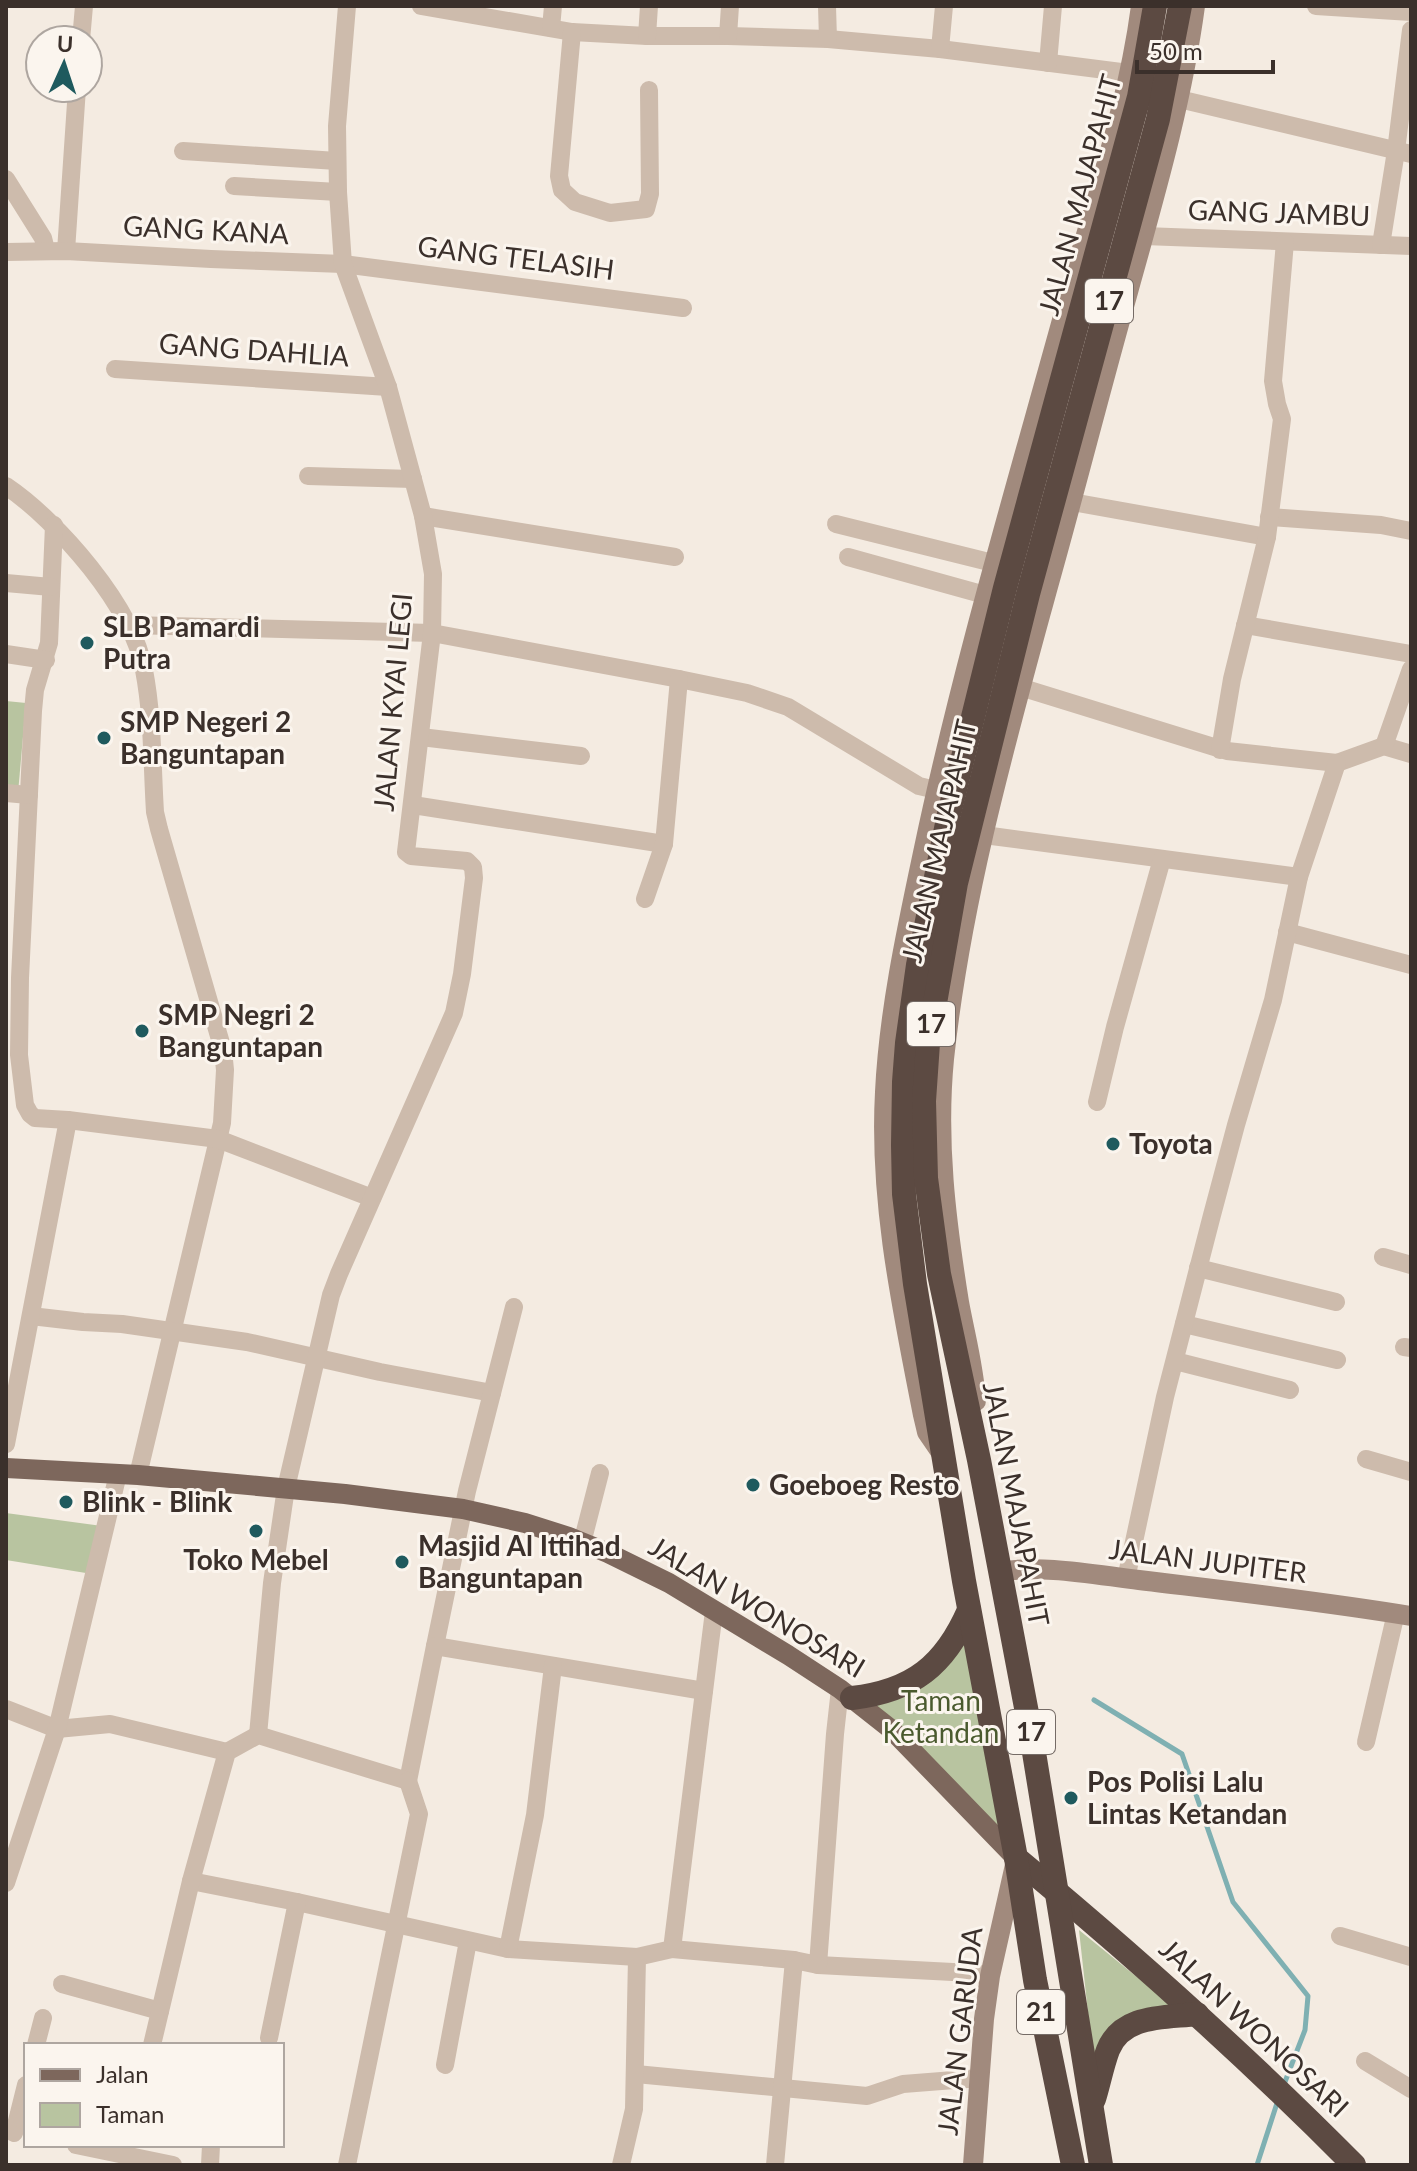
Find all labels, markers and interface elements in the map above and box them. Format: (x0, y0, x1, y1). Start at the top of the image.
north arrow (24, 24, 104, 104)
scale bar (1137, 24, 1273, 74)
text: U (56, 30, 74, 57)
text: 50 m (1149, 36, 1203, 65)
street label: JALAN MAJAPAHIT (1031, 70, 1128, 319)
street label: GANG JAMBU (1187, 192, 1371, 232)
street label: GANG KANA (122, 208, 290, 250)
street label: GANG TELASIH (416, 228, 616, 286)
road number: 17 (1085, 279, 1133, 323)
street label: GANG DAHLIA (158, 325, 350, 373)
street label: JALAN KYAI LEGI (366, 591, 418, 812)
place label: SLB Pamardi Putra (103, 609, 260, 675)
marker: SLB Pamardi Putra (78, 634, 96, 652)
place label: SMP Negeri 2 Banguntapan (120, 704, 291, 770)
street label: JALAN MAJAPAHIT (894, 716, 983, 965)
marker: SMP Negeri 2 Banguntapan (95, 729, 113, 747)
place label: SMP Negri 2 Banguntapan (158, 997, 323, 1063)
road number: 17 (907, 1002, 955, 1046)
marker: SMP Negri 2 Banguntapan (133, 1022, 151, 1040)
place label: Toyota (1129, 1126, 1213, 1160)
marker: Toyota (1104, 1135, 1122, 1153)
street label: JALAN MAJAPAHIT (977, 1379, 1057, 1629)
place label: Goeboeg Resto (769, 1467, 959, 1501)
marker: Goeboeg Resto (744, 1476, 762, 1494)
place label: Blink - Blink (82, 1484, 232, 1518)
marker: Blink - Blink (57, 1493, 75, 1511)
marker: Toko Mebel (247, 1522, 265, 1540)
place label: Masjid Al Ittihad Banguntapan (418, 1528, 621, 1594)
street label: JALAN WONOSARI (643, 1528, 872, 1684)
street label: JALAN JUPITER (1107, 1531, 1309, 1589)
place label: Toko Mebel (183, 1542, 329, 1576)
marker: Masjid Al Ittihad Banguntapan (393, 1553, 411, 1571)
park label: Taman Ketandan (883, 1683, 999, 1749)
road number: 17 (1007, 1710, 1055, 1754)
place label: Pos Polisi Lalu Lintas Ketandan (1087, 1764, 1287, 1830)
marker: Pos Polisi Lalu Lintas Ketandan (1062, 1789, 1080, 1807)
street label: JALAN GARUDA (929, 1925, 989, 2137)
street label: JALAN WONOSARI (1153, 1931, 1356, 2124)
road number: 21 (1017, 1990, 1065, 2034)
legend (24, 2043, 284, 2147)
text: Jalan (96, 2059, 149, 2088)
text: Taman (96, 2099, 164, 2128)

